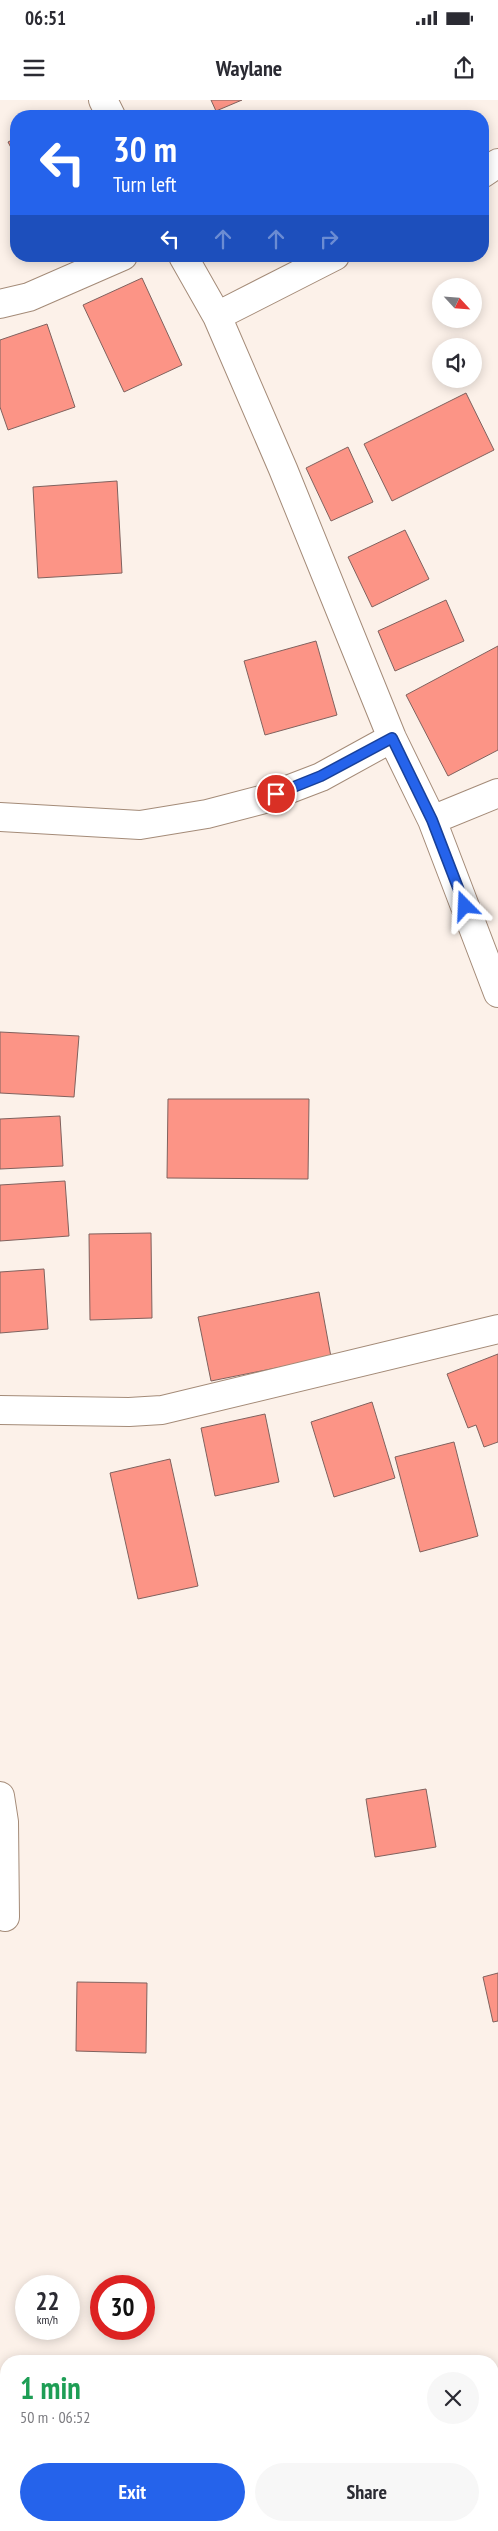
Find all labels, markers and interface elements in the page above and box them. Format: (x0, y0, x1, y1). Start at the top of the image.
text: 06:51 (25, 6, 66, 30)
icon: menu (20, 54, 48, 82)
text: Waylane (216, 54, 282, 82)
icon: share (450, 54, 478, 82)
text: 30 m (113, 126, 177, 172)
icon: left (30, 130, 95, 195)
text: Turn left (113, 170, 177, 198)
icon: left (156, 225, 184, 253)
icon: ahead (209, 225, 237, 253)
icon: ahead (262, 225, 290, 253)
icon: right (315, 225, 343, 253)
north arrow (432, 278, 482, 328)
map controls (432, 278, 482, 388)
button: sound (432, 338, 482, 388)
pin (255, 773, 297, 815)
icon: arrive (262, 780, 290, 808)
position arrow (438, 879, 490, 931)
speed limit sign: 30 (90, 2275, 155, 2340)
text: 22 (36, 2285, 59, 2317)
text: km/h (37, 2312, 58, 2327)
text: 1 min (20, 2368, 81, 2407)
button: close (427, 2372, 479, 2424)
text: 50 m · 06:52 (20, 2407, 91, 2427)
button: Exit (20, 2463, 245, 2521)
button: Share (255, 2463, 479, 2521)

